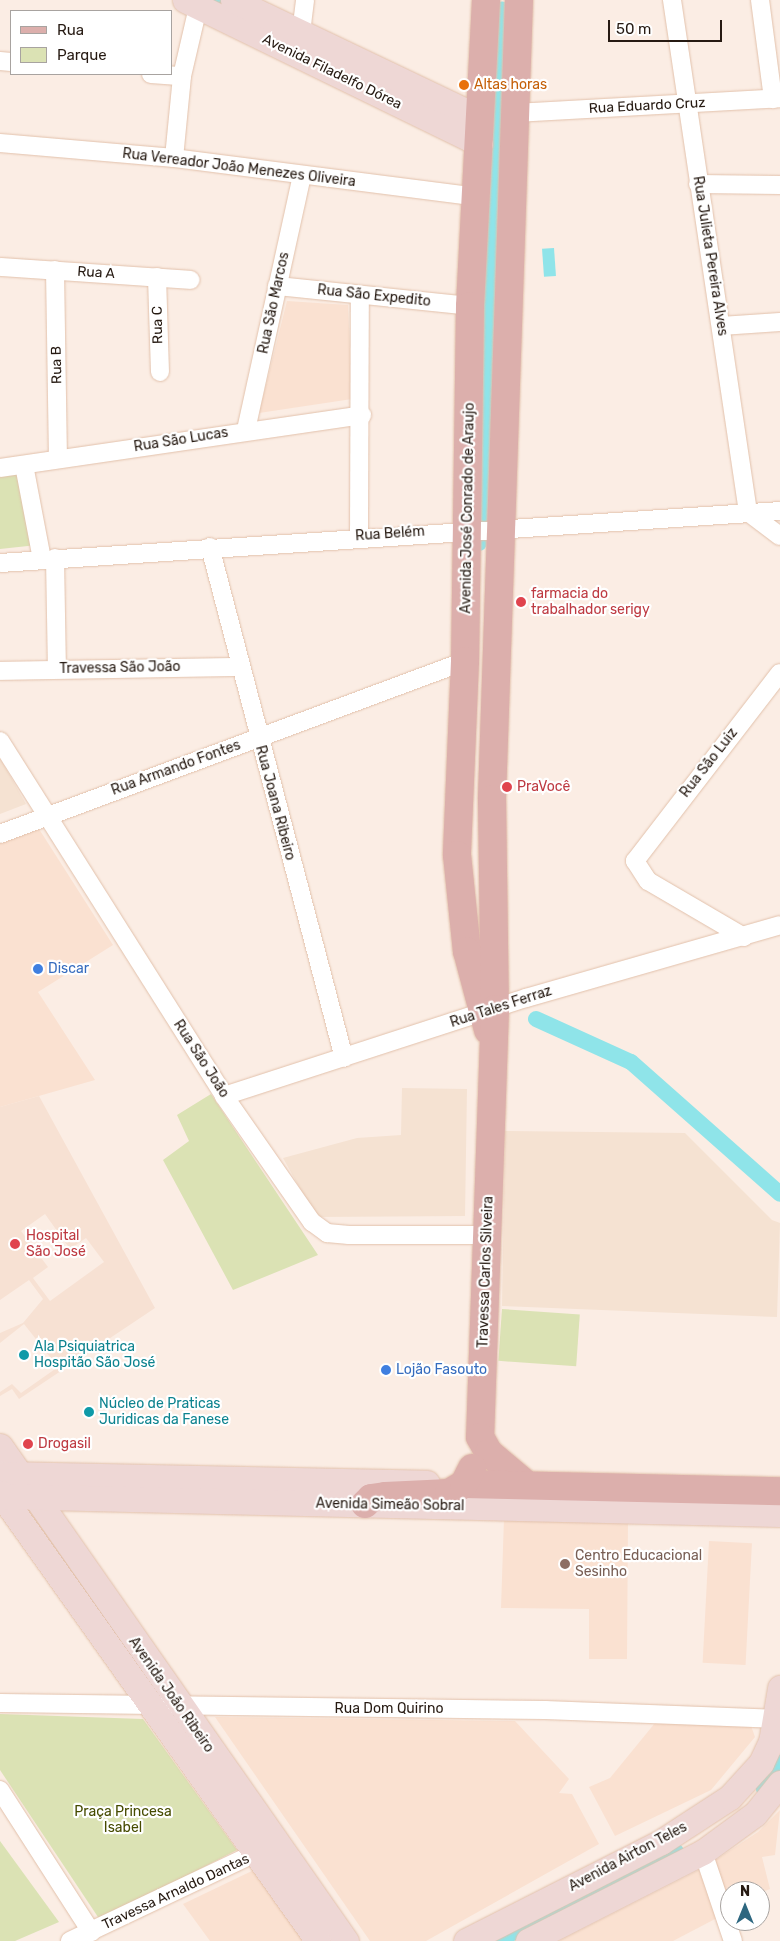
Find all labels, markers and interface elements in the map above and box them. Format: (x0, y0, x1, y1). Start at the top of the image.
legend (10, 10, 172, 75)
scale bar (610, 10, 724, 42)
text: 50 m (616, 20, 651, 38)
text: Rua (57, 21, 84, 39)
street label: Avenida Filadelfo Dórea (260, 31, 404, 113)
text: Parque (57, 46, 107, 64)
place label: Altas horas (474, 77, 547, 93)
marker: Altas horas (458, 79, 470, 91)
street label: Rua Eduardo Cruz (588, 95, 706, 117)
street label: Rua Vereador João Menezes Oliveira (121, 145, 357, 191)
street label: Rua Julieta Pereira Alves (689, 175, 731, 337)
street label: Rua São Marcos (255, 251, 293, 355)
street label: Rua A (76, 263, 116, 283)
street label: Rua São Expedito (316, 282, 432, 310)
street label: Rua C (149, 306, 167, 344)
street label: Rua B (48, 346, 66, 384)
street label: Avenida José Conrado de Araujo (458, 402, 478, 614)
street label: Rua São Lucas (133, 424, 229, 456)
street label: Rua Belém (355, 523, 425, 545)
place label: farmacia do trabalhador serigy (531, 586, 650, 618)
marker: farmacia do trabalhador serigy (515, 596, 527, 608)
street label: Travessa São João (59, 659, 181, 677)
street label: Rua São Luiz (677, 725, 741, 801)
street label: Rua Armando Fontes (109, 737, 243, 799)
street label: Rua Joana Ribeiro (252, 744, 298, 862)
place label: PraVocê (517, 779, 570, 795)
marker: PraVocê (501, 781, 513, 793)
place label: Discar (48, 961, 89, 977)
marker: Discar (32, 963, 44, 975)
street label: Rua Tales Ferraz (448, 983, 554, 1031)
street label: Rua São João (170, 1017, 232, 1101)
street label: Travessa Carlos Silveira (475, 1196, 497, 1348)
place label: Hospital São José (26, 1228, 86, 1260)
marker: Hospital São José (8, 1237, 22, 1251)
place label: Ala Psiquiatrica Hospitão São José (34, 1339, 155, 1371)
marker: Ala Psiquiatrica Hospitão São José (18, 1349, 30, 1361)
place label: Lojão Fasouto (396, 1362, 487, 1378)
marker: Lojão Fasouto (380, 1364, 392, 1376)
place label: Núcleo de Praticas Juridicas da Fanese (99, 1396, 229, 1428)
marker: Núcleo de Praticas Juridicas da Fanese (83, 1406, 95, 1418)
place label: Drogasil (38, 1436, 91, 1452)
marker: Drogasil (22, 1438, 34, 1450)
street label: Avenida Simeão Sobral (316, 1495, 464, 1515)
place label: Centro Educacional Sesinho (575, 1548, 702, 1580)
marker: Centro Educacional Sesinho (559, 1558, 571, 1570)
street label: Avenida João Ribeiro (125, 1634, 217, 1756)
street label: Rua Dom Quirino (335, 1701, 443, 1717)
park label: Praça Princesa Isabel (74, 1804, 172, 1836)
street label: Avenida Airton Teles (566, 1819, 690, 1895)
street label: Travessa Arnaldo Dantas (100, 1850, 252, 1934)
north arrow (720, 1881, 770, 1931)
text: N (740, 1883, 750, 1900)

